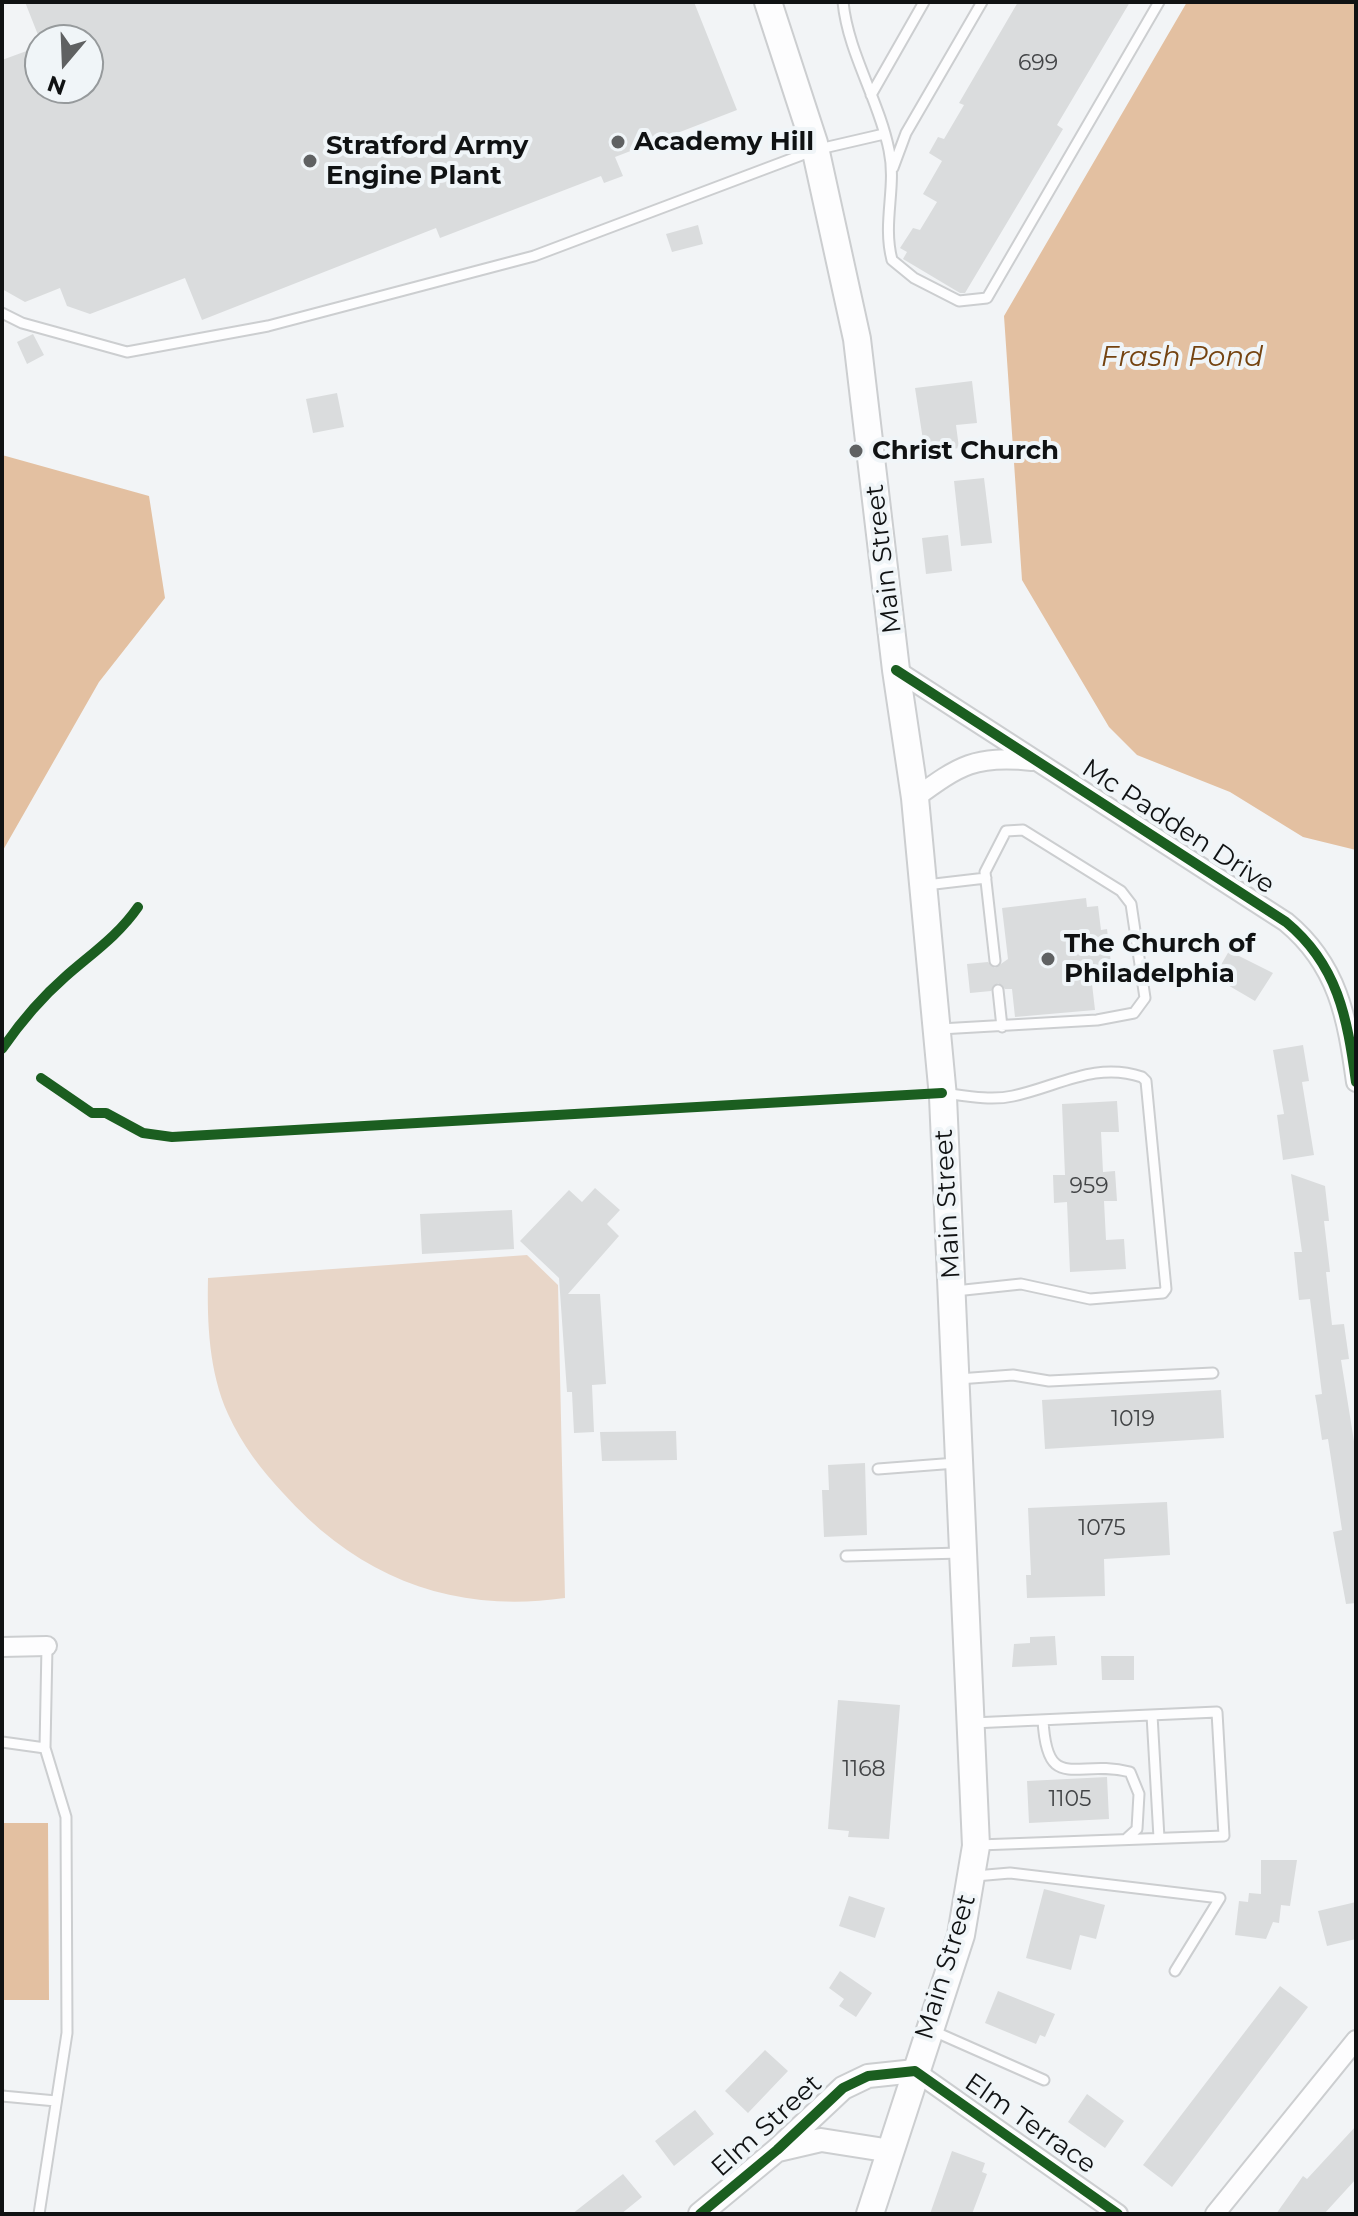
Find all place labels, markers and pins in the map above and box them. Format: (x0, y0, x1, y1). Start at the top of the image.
place label: Academy Hill (634, 126, 814, 158)
place label: Stratford Army Engine Plant (326, 130, 528, 192)
marker: Academy Hill (609, 133, 627, 151)
marker: Stratford Army Engine Plant (301, 152, 319, 170)
place label: Christ Church (872, 435, 1059, 467)
marker: Christ Church (847, 442, 865, 460)
place label: The Church of Philadelphia (1064, 928, 1255, 990)
marker: The Church of Philadelphia (1039, 950, 1057, 968)

